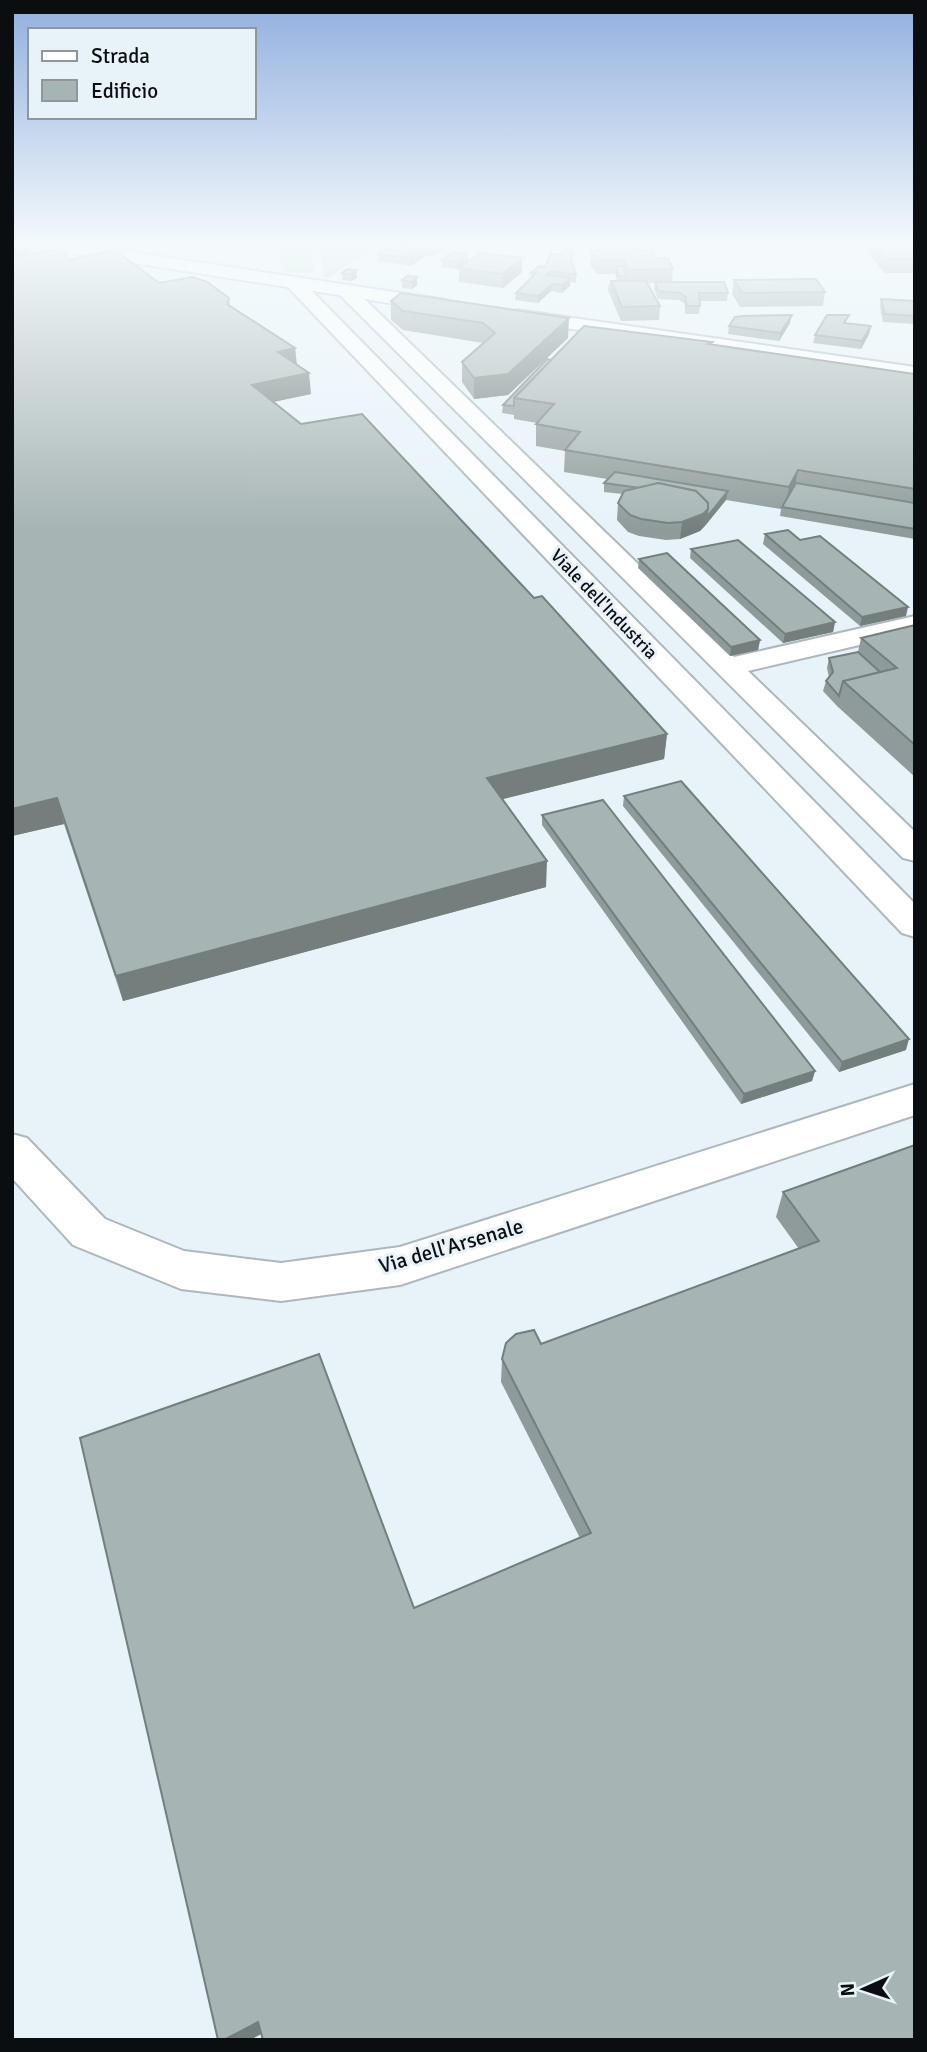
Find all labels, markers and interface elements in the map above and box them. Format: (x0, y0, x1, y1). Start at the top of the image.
legend (28, 28, 256, 119)
text: Strada (91, 43, 150, 69)
text: Edificio (91, 78, 158, 104)
street label: Viale dell'Industria (546, 545, 662, 663)
street label: Via dell'Arsenale (376, 1213, 526, 1279)
north arrow (829, 1954, 899, 2024)
text: N (836, 1983, 860, 1997)

